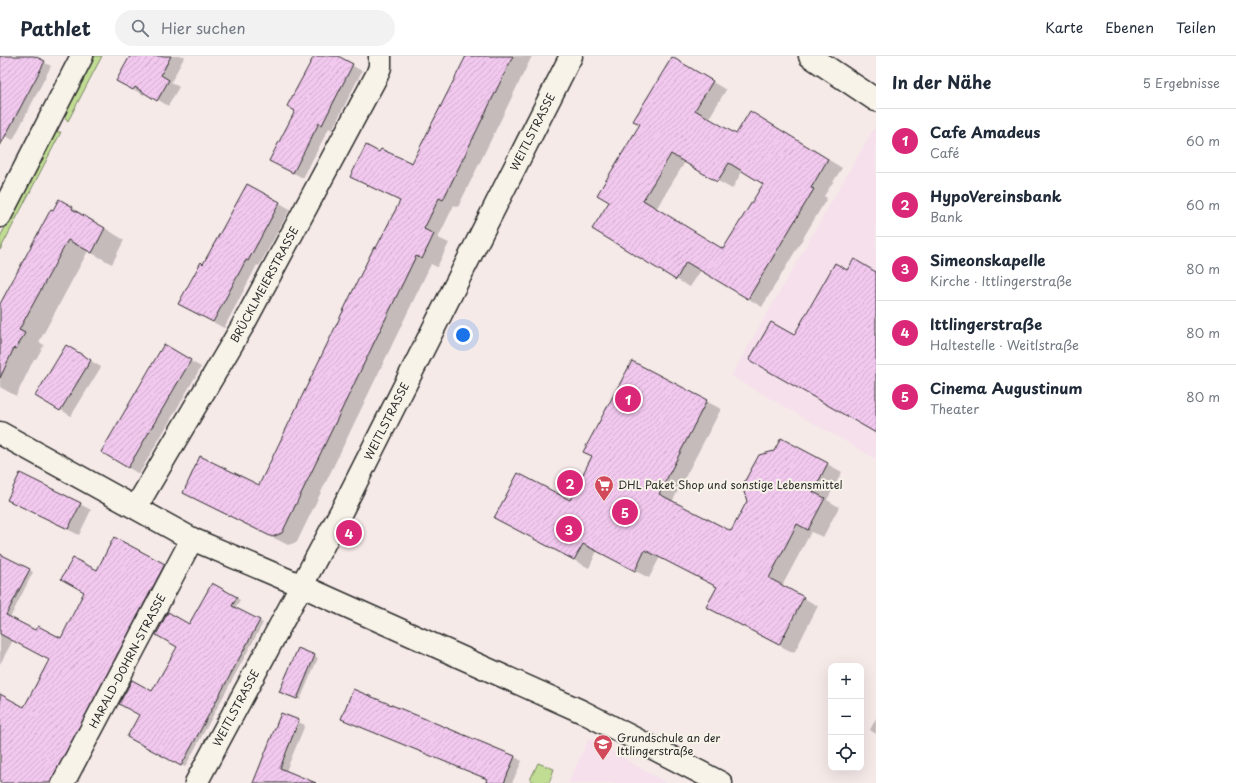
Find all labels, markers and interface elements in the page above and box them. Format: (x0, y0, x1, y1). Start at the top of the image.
search box (115, 10, 395, 46)
text: Pathlet (20, 14, 91, 42)
text: Hier suchen (161, 16, 246, 39)
icon: search (129, 17, 151, 39)
text: Karte (1045, 17, 1083, 38)
text: Ebenen (1105, 17, 1154, 38)
text: Teilen (1176, 17, 1216, 38)
text: In der Nähe (892, 69, 991, 95)
text: 5 Ergebnisse (1143, 73, 1220, 92)
street label: WEITLSTRASSE (505, 90, 559, 174)
text: Cafe Amadeus (930, 120, 1040, 143)
text: 1 (902, 131, 908, 150)
text: 60 m (1186, 131, 1220, 150)
text: Café (930, 143, 959, 162)
text: HypoVereinsbank (930, 184, 1062, 207)
text: 2 (900, 195, 910, 214)
text: 60 m (1186, 195, 1220, 214)
text: Bank (930, 207, 963, 226)
street label: BRÜCKLMEIERSTRASSE (226, 223, 302, 346)
text: Simeonskapelle (930, 248, 1046, 271)
text: 3 (901, 259, 909, 278)
text: 80 m (1186, 259, 1220, 278)
text: Kirche · Ittlingerstraße (930, 271, 1072, 290)
text: Ittlingerstraße (930, 312, 1042, 335)
text: 4 (901, 323, 909, 342)
text: 80 m (1186, 323, 1220, 342)
your location (453, 325, 473, 345)
text: Haltestelle · Weitlstraße (930, 335, 1079, 354)
text: Cinema Augustinum (930, 376, 1082, 399)
street label: WEITLSTRASSE (360, 379, 413, 463)
pin: 1 (615, 384, 641, 414)
text: 5 (901, 387, 909, 406)
text: 80 m (1186, 387, 1220, 406)
text: Theater (930, 399, 979, 418)
pin: 2 (557, 468, 583, 498)
supermarket icon: DHL Paket Shop und sonstige Lebensmittel (593, 474, 615, 502)
place label: DHL Paket Shop und sonstige Lebensmittel (618, 476, 842, 493)
pin: 5 (612, 497, 638, 527)
pin: 3 (556, 514, 582, 544)
pin: 4 (336, 518, 362, 548)
street label: HARALD-DOHRN-STRASSE (84, 590, 170, 731)
map controls (828, 663, 864, 771)
button: + (828, 663, 864, 699)
street label: WEITLSTRASSE (208, 666, 263, 749)
button: − (828, 699, 864, 735)
place label: Grundschule an der Ittlingerstraße (617, 729, 720, 759)
school or university icon: Grundschule an der Ittlingerstraße (592, 733, 614, 761)
button: locate (828, 735, 864, 771)

